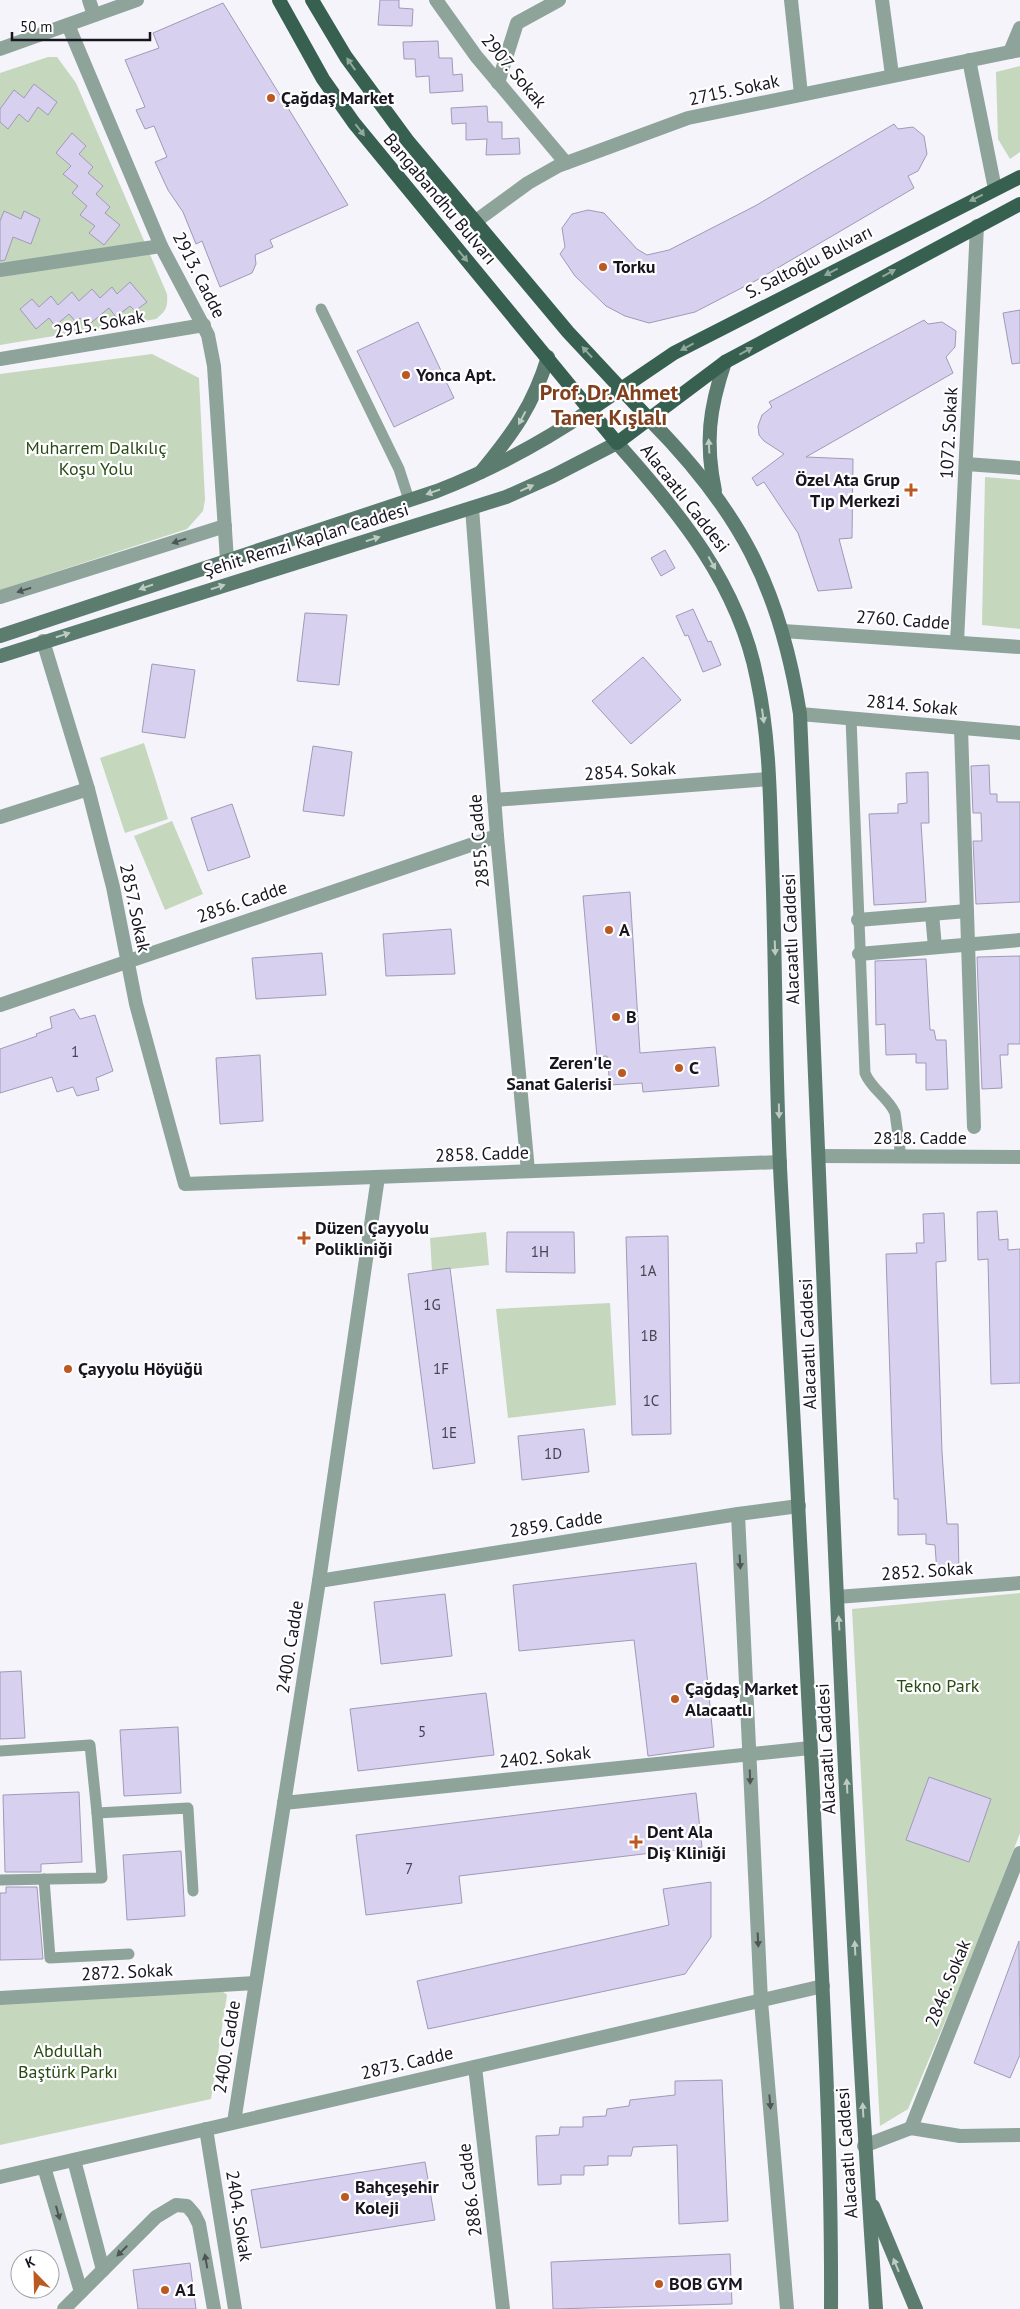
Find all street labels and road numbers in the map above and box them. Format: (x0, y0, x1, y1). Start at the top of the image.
street label: 2907. Sokak (477, 29, 552, 113)
street label: 2715. Sokak (687, 69, 782, 110)
street label: Bangabandhu Bulvarı (379, 128, 502, 269)
street label: S. Saltoğlu Bulvarı (741, 220, 876, 303)
street label: 2913. Cadde (168, 228, 231, 322)
street label: 2915. Sokak (52, 304, 147, 343)
street label: 1072. Sokak (935, 386, 962, 479)
street label: Alacaatlı Caddesi (636, 439, 735, 557)
street label: Şehit Remzi Kaplan Caddesi (200, 497, 411, 582)
street label: 2760. Cadde (855, 605, 951, 634)
street label: 2814. Sokak (865, 689, 959, 720)
street label: 2854. Sokak (583, 756, 677, 785)
street label: 2855. Cadde (463, 793, 494, 889)
street label: 2857. Sokak (115, 862, 156, 955)
street label: Alacaatlı Caddesi (777, 873, 804, 1005)
street label: 2856. Cadde (194, 875, 290, 928)
street label: 2818. Cadde (873, 1126, 967, 1149)
street label: 2858. Cadde (435, 1140, 529, 1167)
street label: Alacaatlı Caddesi (794, 1278, 821, 1410)
street label: 2859. Cadde (508, 1505, 604, 1542)
street label: 2852. Sokak (880, 1556, 974, 1585)
street label: 2400. Cadde (271, 1599, 308, 1695)
street label: Alacaatlı Caddesi (811, 1683, 840, 1815)
street label: 2402. Sokak (498, 1740, 592, 1773)
street label: 2846. Sokak (920, 1936, 976, 2030)
street label: 2872. Sokak (80, 1958, 174, 1985)
street label: 2400. Cadde (208, 1999, 245, 2095)
street label: 2873. Cadde (359, 2041, 455, 2084)
street label: Alacaatlı Caddesi (830, 2087, 863, 2219)
street label: 2886. Cadde (452, 2142, 487, 2238)
street label: 2404. Sokak (221, 2169, 258, 2263)

